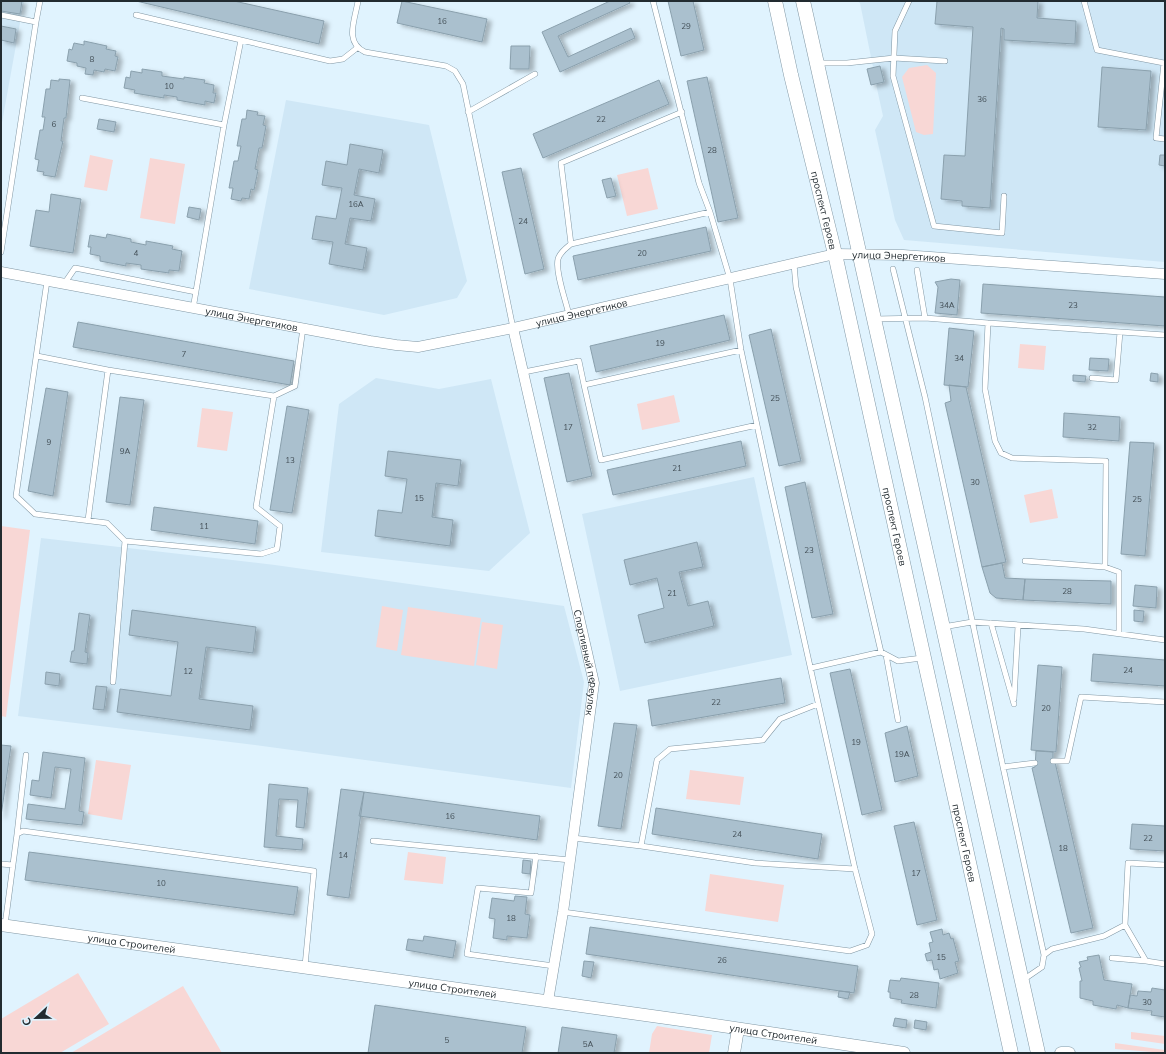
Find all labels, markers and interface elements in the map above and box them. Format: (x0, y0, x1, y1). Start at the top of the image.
house number: 16 (437, 16, 447, 26)
house number: 29 (681, 21, 691, 31)
house number: 8 (90, 54, 95, 64)
house number: 10 (164, 81, 174, 91)
house number: 36 (977, 94, 987, 104)
house number: 22 (596, 114, 606, 124)
house number: 6 (52, 119, 57, 129)
house number: 28 (707, 145, 717, 155)
street label: проспект Героев (808, 170, 840, 251)
house number: 16А (348, 199, 364, 209)
house number: 24 (518, 216, 528, 226)
house number: 4 (134, 248, 139, 258)
house number: 20 (637, 248, 647, 258)
street label: улица Энергетиков (852, 248, 946, 265)
street label: улица Энергетиков (535, 296, 629, 330)
house number: 34А (939, 300, 955, 310)
house number: 23 (1068, 300, 1078, 310)
street label: улица Энергетиков (204, 304, 299, 334)
house number: 19 (655, 338, 665, 348)
house number: 7 (182, 349, 187, 359)
house number: 34 (954, 353, 964, 363)
house number: 25 (770, 393, 780, 403)
house number: 17 (563, 422, 573, 432)
house number: 32 (1087, 422, 1097, 432)
house number: 9 (47, 437, 52, 447)
house number: 9А (120, 446, 130, 456)
house number: 13 (285, 455, 295, 465)
house number: 21 (672, 463, 682, 473)
house number: 30 (970, 477, 980, 487)
street label: проспект Героев (880, 486, 910, 567)
house number: 15 (414, 493, 424, 503)
house number: 25 (1132, 494, 1142, 504)
house number: 11 (199, 521, 209, 531)
house number: 23 (804, 545, 814, 555)
house number: 28 (1062, 586, 1072, 596)
house number: 21 (667, 588, 677, 598)
street label: Спортивный переулок (570, 608, 600, 717)
house number: 24 (1123, 665, 1133, 675)
house number: 12 (183, 666, 193, 676)
house number: 22 (711, 697, 721, 707)
house number: 20 (1041, 703, 1051, 713)
house number: 19 (851, 737, 861, 747)
house number: 19А (894, 749, 910, 759)
house number: 20 (613, 770, 623, 780)
street label: проспект Героев (949, 802, 979, 884)
house number: 16 (445, 811, 455, 821)
house number: 24 (732, 829, 742, 839)
house number: 22 (1143, 833, 1153, 843)
house number: 18 (1058, 843, 1068, 853)
house number: 14 (338, 850, 348, 860)
house number: 17 (911, 868, 921, 878)
house number: 10 (156, 878, 166, 888)
house number: 18 (506, 913, 516, 923)
street label: улица Строителей (87, 931, 176, 956)
house number: 15 (936, 952, 946, 962)
house number: 26 (717, 955, 727, 965)
street label: улица Строителей (408, 976, 497, 1001)
house number: 28 (909, 990, 919, 1000)
house number: 30 (1142, 997, 1152, 1007)
north arrow (16, 998, 56, 1038)
text: С (19, 1015, 35, 1028)
street label: улица Строителей (729, 1021, 818, 1047)
house number: 5 (445, 1035, 450, 1045)
house number: 5А (583, 1039, 593, 1049)

